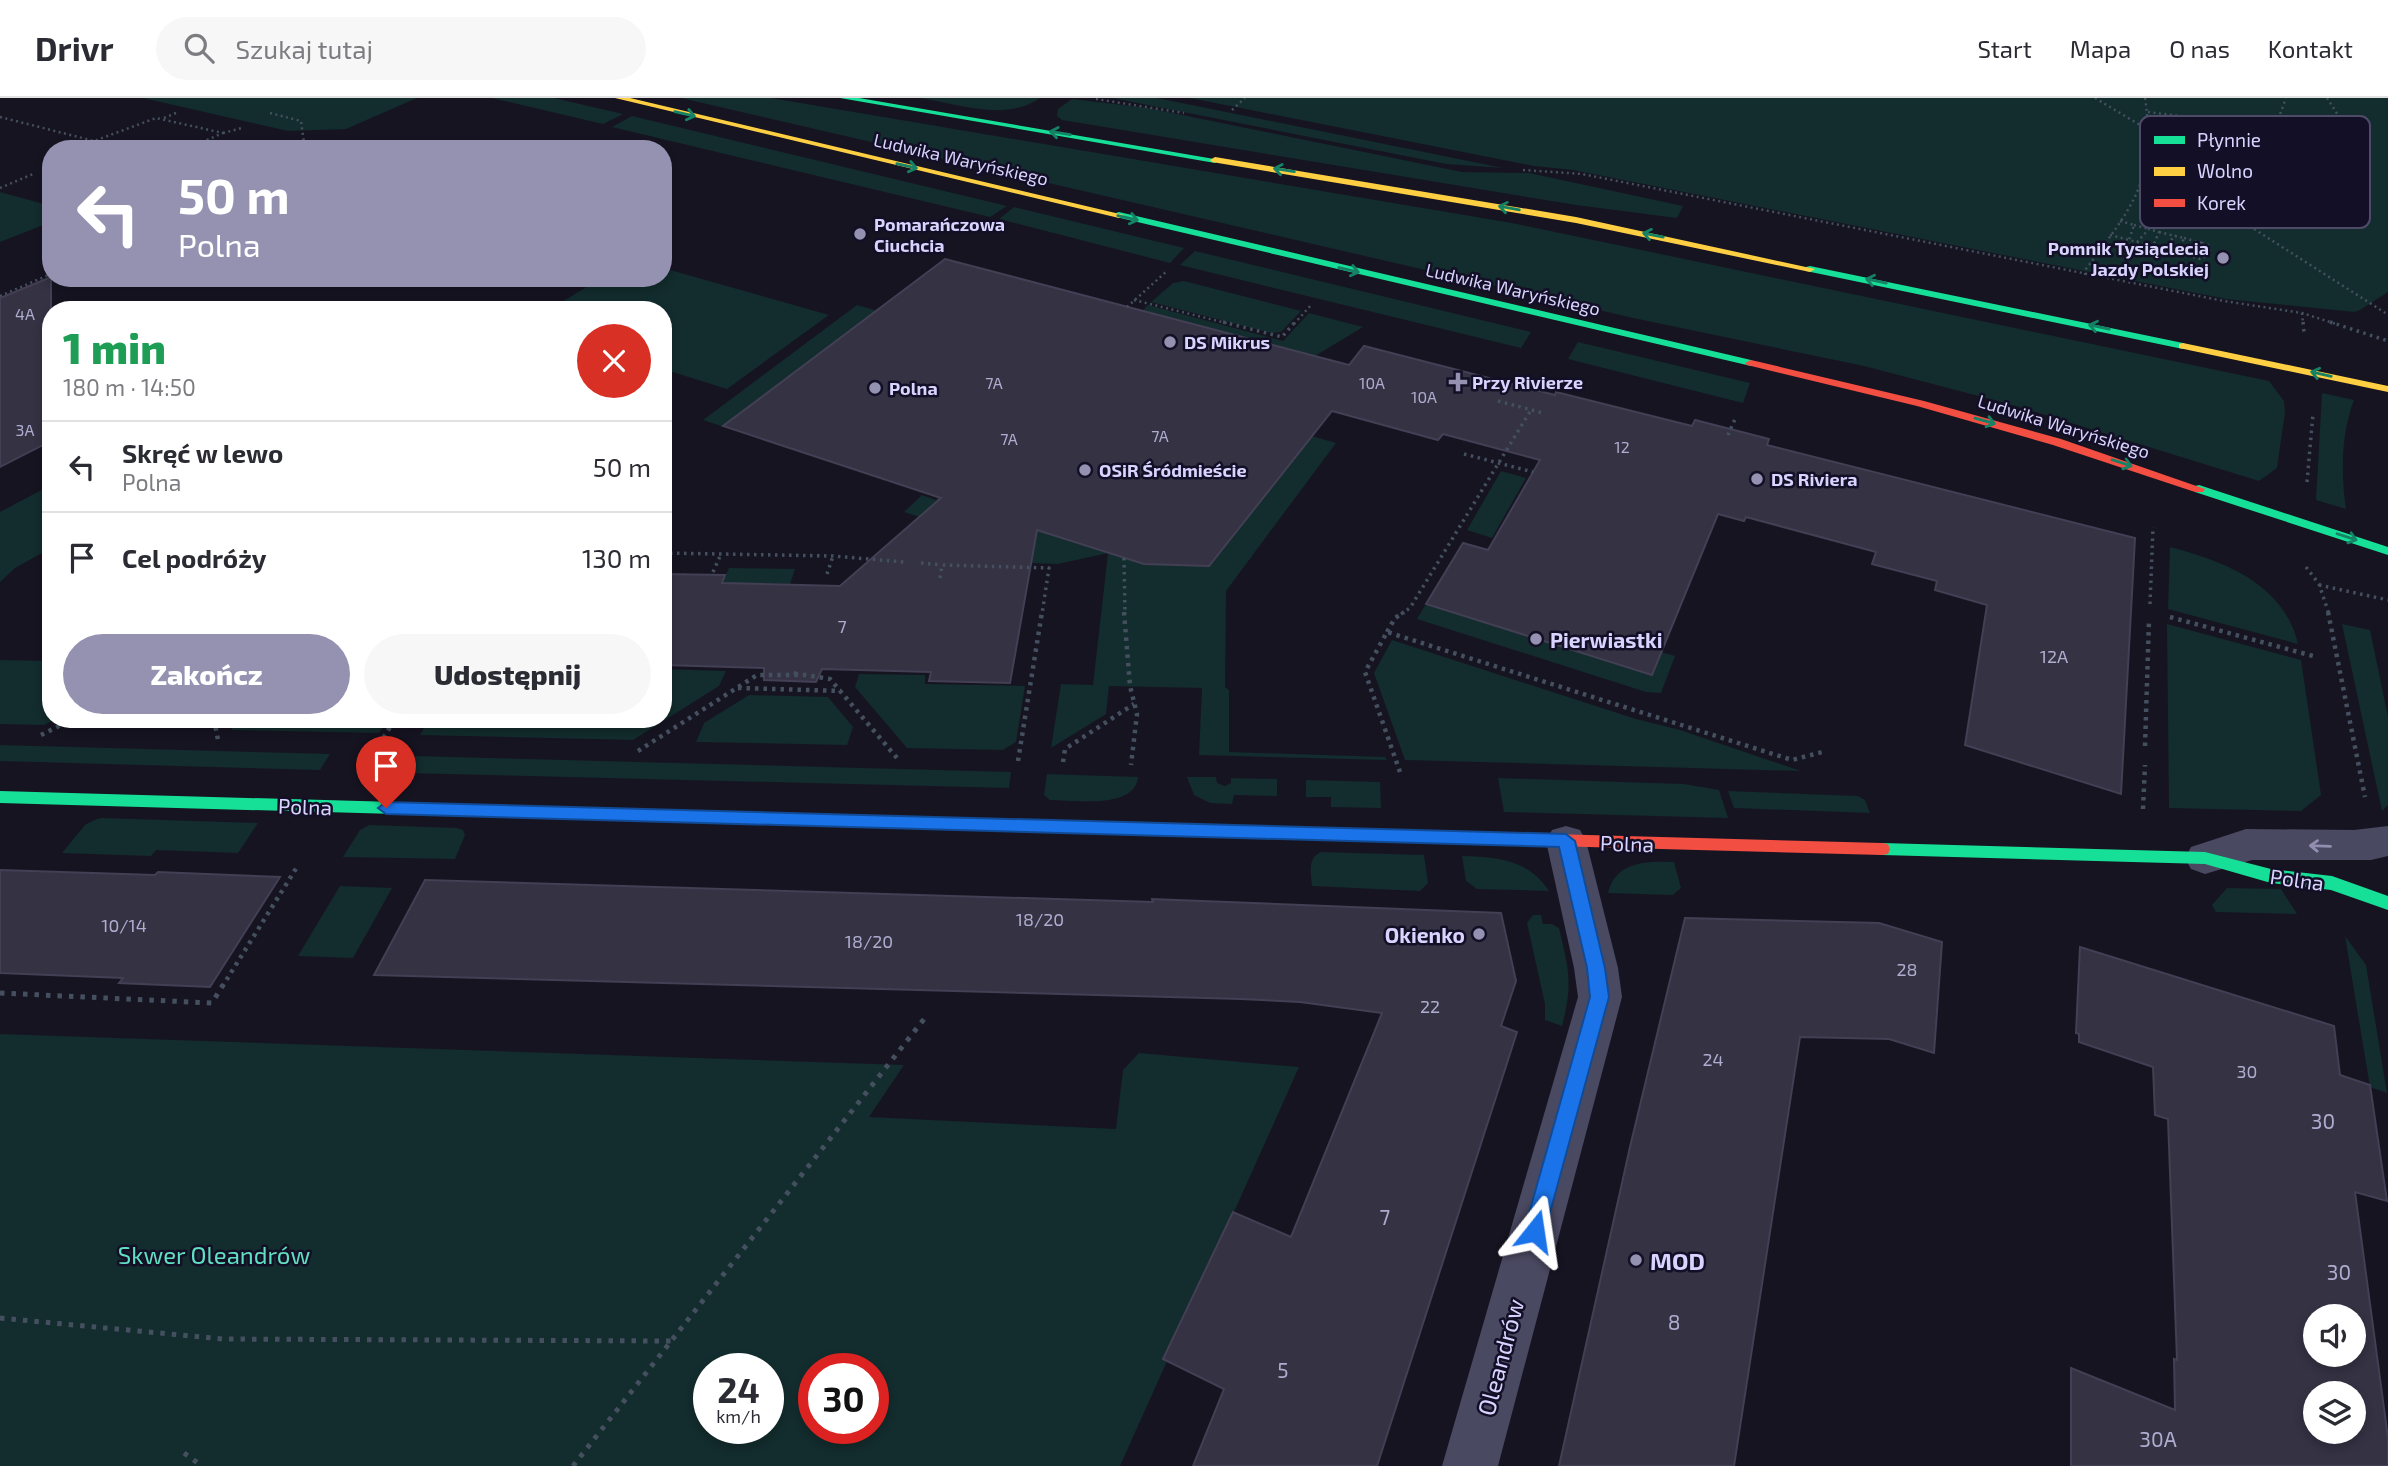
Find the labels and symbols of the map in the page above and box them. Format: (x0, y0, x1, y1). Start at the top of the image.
one-way arrow (673, 107, 696, 121)
legend (2140, 116, 2370, 228)
one-way arrow (1049, 126, 1072, 139)
street label: Ludwika Waryńskiego (872, 128, 1050, 190)
text: Płynnie (2197, 128, 2261, 151)
text: Wolno (2197, 159, 2253, 182)
one-way arrow (895, 160, 918, 173)
one-way arrow (1273, 163, 1296, 176)
text: Korek (2197, 191, 2246, 214)
one-way arrow (1498, 201, 1521, 214)
one-way arrow (1116, 212, 1139, 225)
place label: Pomarańczowa Ciuchcia (874, 213, 1005, 256)
marker: Pomarańczowa Ciuchcia (852, 226, 868, 242)
one-way arrow (1642, 228, 1665, 242)
place label: Pomnik Tysiąclecia Jazdy Polskiej (2048, 237, 2209, 280)
marker: Pomnik Tysiąclecia Jazdy Polskiej (2215, 250, 2231, 266)
street label: Ludwika Waryńskiego (1424, 258, 1602, 320)
one-way arrow (1338, 265, 1360, 278)
one-way arrow (1865, 274, 1888, 288)
house number: 4A (15, 304, 35, 323)
one-way arrow (2088, 320, 2111, 334)
place label: DS Mikrus (1184, 331, 1270, 353)
marker: DS Mikrus (1162, 334, 1178, 350)
one-way arrow (2310, 367, 2333, 380)
place label: Przy Rivierze (1472, 371, 1583, 393)
house number: 7A (985, 373, 1003, 392)
house number: 10A (1359, 373, 1385, 392)
marker: Przy Rivierze (1450, 374, 1466, 390)
place label: Polna (889, 377, 938, 399)
marker: Polna (867, 380, 883, 396)
house number: 10A (1411, 387, 1437, 406)
street label: Ludwika Waryńskiego (1975, 389, 2153, 463)
one-way arrow (1974, 415, 1996, 428)
house number: 3A (16, 420, 34, 439)
house number: 7A (1151, 426, 1169, 445)
house number: 7A (1000, 429, 1018, 448)
house number: 12 (1614, 437, 1630, 456)
one-way arrow (2111, 458, 2133, 470)
place label: OSiR Śródmieście (1099, 459, 1247, 481)
marker: OSiR Śródmieście (1077, 462, 1093, 478)
place label: DS Riviera (1771, 468, 1858, 490)
marker: DS Riviera (1749, 471, 1765, 487)
one-way arrow (2335, 532, 2357, 544)
house number: 7 (837, 615, 847, 637)
place label: Pierwiastki (1550, 627, 1663, 652)
marker: Pierwiastki (1528, 631, 1544, 647)
house number: 12A (2040, 645, 2069, 667)
pin (356, 736, 416, 808)
street label: Polna (277, 793, 333, 819)
street label: Polna (1599, 830, 1655, 856)
one-way arrow (2309, 839, 2332, 852)
street label: Polna (2268, 863, 2326, 895)
house number: 18/20 (1016, 908, 1064, 930)
house number: 10/14 (101, 914, 147, 936)
place label: Okienko (1385, 922, 1465, 947)
marker: Okienko (1471, 926, 1487, 942)
house number: 18/20 (845, 930, 893, 952)
house number: 28 (1896, 958, 1918, 980)
house number: 22 (1420, 995, 1440, 1017)
house number: 24 (1702, 1048, 1724, 1070)
house number: 30 (2237, 1060, 2257, 1082)
house number: 30 (2311, 1108, 2335, 1133)
position arrow (1498, 1194, 1572, 1268)
house number: 7 (1380, 1204, 1391, 1229)
park label: Skwer Oleandrów (118, 1240, 310, 1269)
place label: MOD (1650, 1246, 1705, 1275)
marker: MOD (1628, 1252, 1644, 1268)
house number: 30 (2327, 1259, 2351, 1284)
street label: Oleandrów (1471, 1295, 1530, 1419)
house number: 8 (1668, 1309, 1680, 1334)
speed limit sign: 30 (798, 1353, 889, 1444)
house number: 5 (1277, 1357, 1289, 1382)
house number: 30A (2139, 1426, 2177, 1451)

